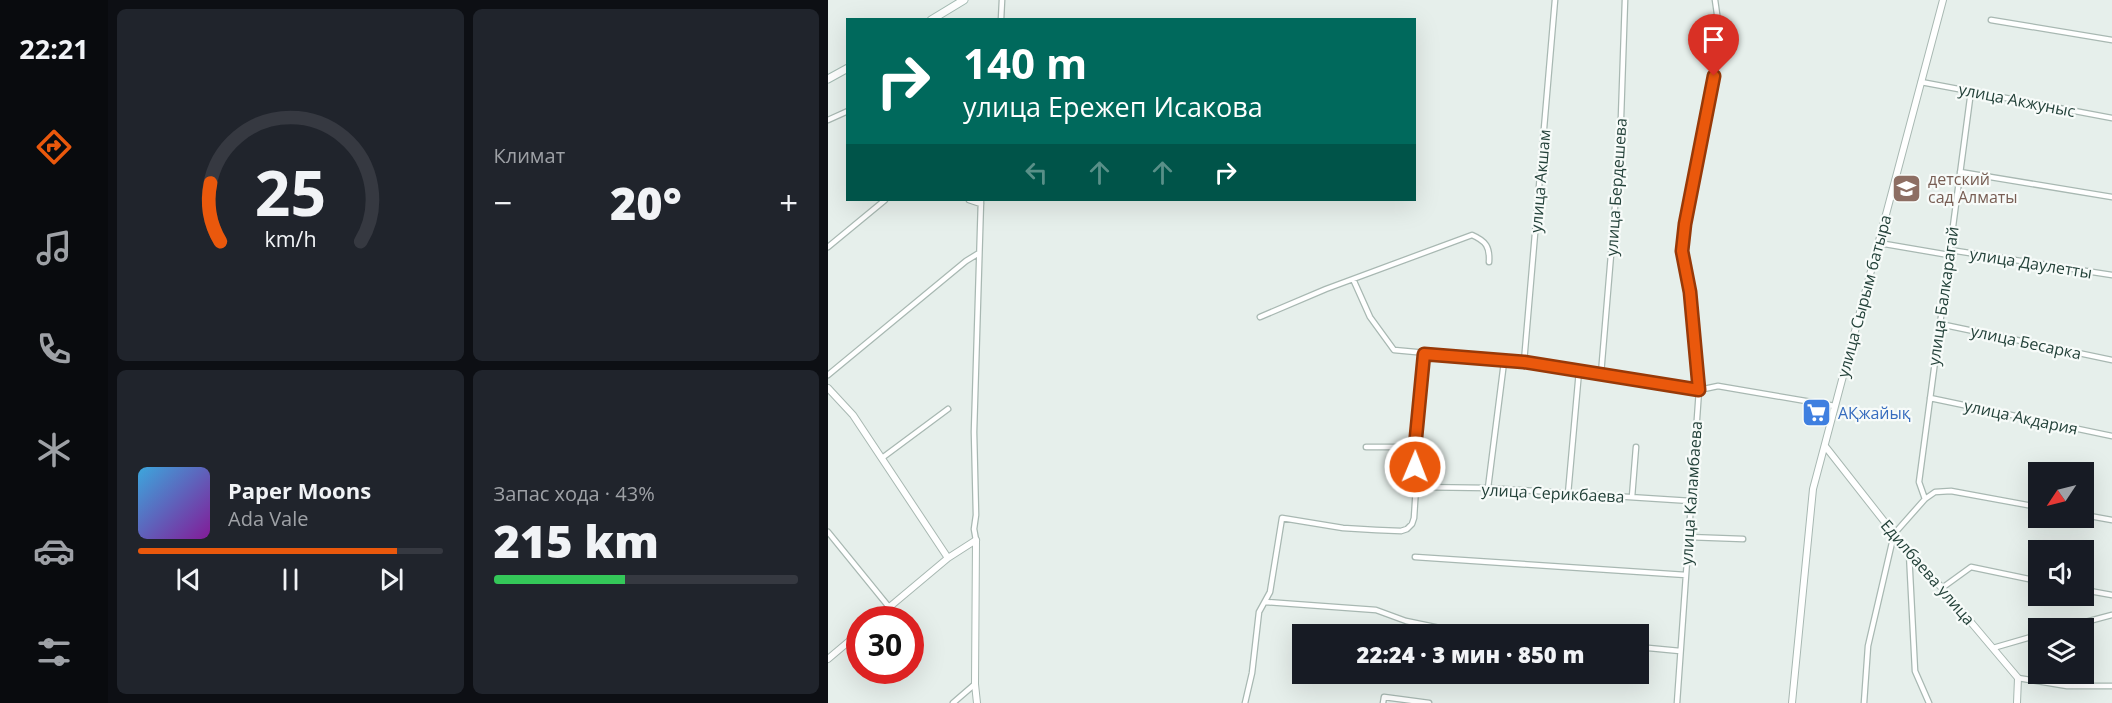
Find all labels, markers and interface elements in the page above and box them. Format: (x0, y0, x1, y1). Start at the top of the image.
pin (1688, 14, 1739, 76)
icon: arrive (1697, 23, 1730, 56)
text: 22:21 (19, 30, 89, 67)
text: 140 m (963, 34, 1087, 91)
icon: right (864, 42, 942, 120)
street label: улица Акжуныс (1957, 78, 2078, 122)
text: улица Ережеп Исакова (963, 88, 1263, 125)
street label: улица Бердешева (1600, 117, 1632, 257)
icon: directions (33, 126, 75, 168)
street label: улица Акшам (1525, 128, 1555, 234)
text: Климат (494, 142, 565, 169)
text: 25 (255, 149, 326, 234)
icon: left (1020, 156, 1053, 189)
icon: ahead (1083, 156, 1116, 189)
icon: ahead (1146, 156, 1179, 189)
icon: right (1209, 156, 1242, 189)
place label: детский сад Алматы (1928, 168, 2018, 208)
text: 20° (610, 172, 682, 233)
school or university icon: детский сад Алматы (1891, 172, 1923, 204)
text: − (494, 180, 512, 225)
text: + (779, 180, 798, 225)
street label: улица Сырым батыра (1832, 212, 1896, 380)
text: km/h (264, 224, 316, 253)
street label: улица Балкарагай (1922, 225, 1964, 367)
icon: music (33, 227, 75, 269)
street label: улица Даулетты (1968, 242, 2094, 284)
street label: улица Бесарка (1969, 320, 2083, 364)
icon: phone (33, 328, 75, 370)
street label: улица Акдария (1962, 394, 2080, 440)
supermarket icon: АҚжайық (1801, 397, 1833, 429)
place label: АҚжайық (1838, 402, 1911, 424)
street label: улица Каламбаева (1675, 420, 1707, 566)
icon: climate (33, 429, 75, 471)
position arrow (1383, 435, 1447, 499)
north arrow (2028, 462, 2094, 528)
map controls (2028, 462, 2094, 684)
text: Paper Moons (228, 475, 371, 505)
street label: улица Серикбаева (1481, 478, 1625, 508)
text: Запас хода · 43% (494, 480, 655, 507)
text: Ada Vale (228, 505, 309, 532)
text: 215 km (494, 510, 659, 571)
street label: Едилбаева улица (1876, 514, 1980, 630)
icon: car (33, 530, 75, 572)
button: sound (2028, 540, 2094, 606)
icon: previous (172, 563, 205, 596)
icon: pause (274, 563, 307, 596)
icon: next (375, 563, 408, 596)
speed limit sign: 30 (846, 606, 924, 684)
button: layers (2028, 618, 2094, 684)
icon: filters (33, 631, 75, 673)
text: 22:24 · 3 мин · 850 m (1357, 639, 1584, 669)

